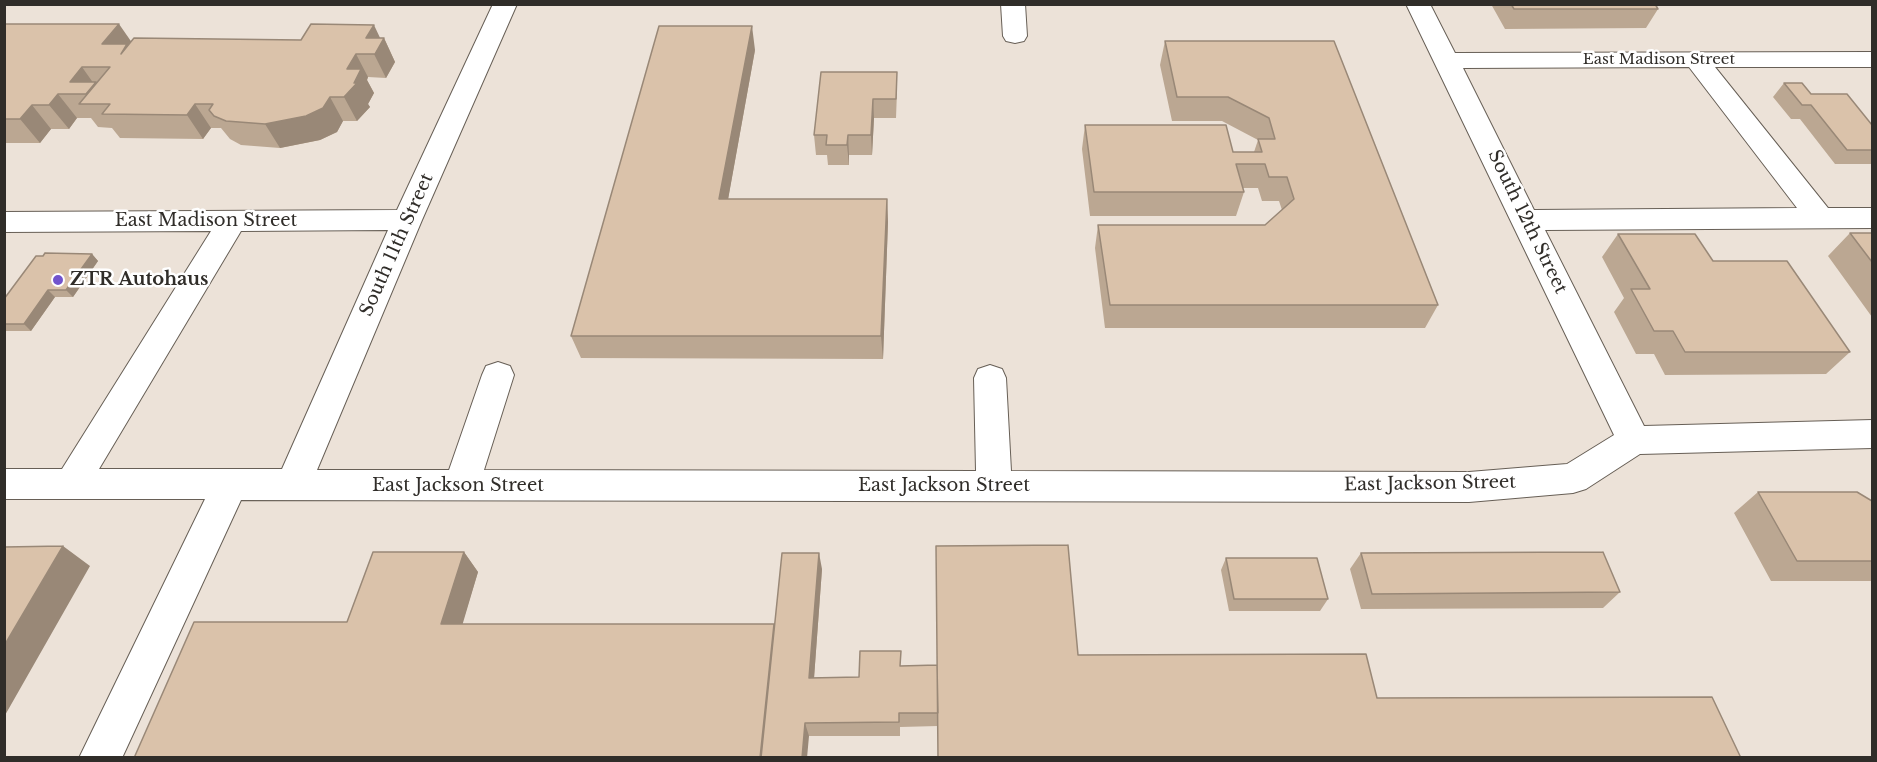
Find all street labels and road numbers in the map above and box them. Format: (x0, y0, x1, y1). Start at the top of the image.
street label: East Madison Street (1583, 51, 1735, 69)
street label: South 12th Street (1483, 147, 1571, 297)
street label: South 11th Street (356, 170, 438, 320)
street label: East Madison Street (115, 210, 297, 232)
street label: East Jackson Street (1344, 472, 1516, 496)
street label: East Jackson Street (372, 475, 544, 497)
street label: East Jackson Street (858, 475, 1030, 497)

